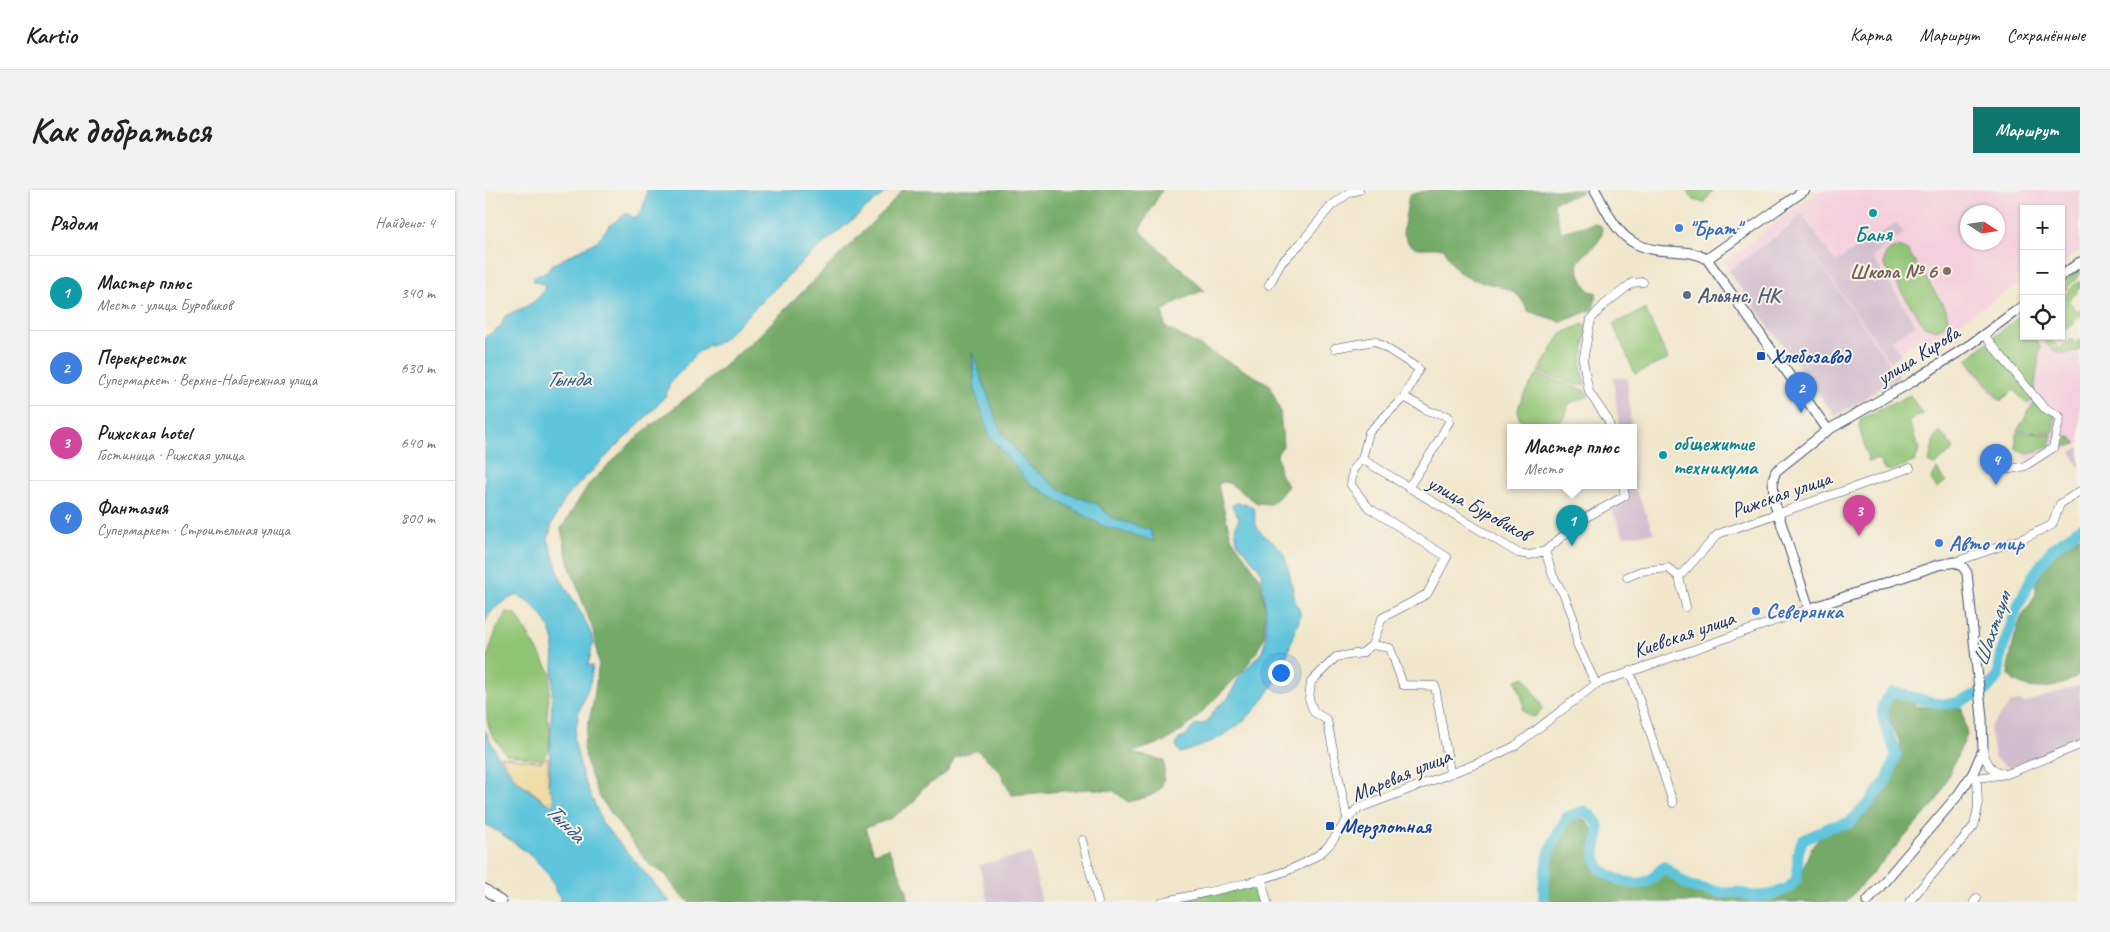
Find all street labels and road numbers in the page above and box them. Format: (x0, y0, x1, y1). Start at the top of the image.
street label: улица Кирова (1870, 318, 1966, 392)
street label: Рижская улица (1728, 464, 1837, 523)
street label: улица Буровиков (1421, 468, 1539, 549)
street label: Киевская улица (1630, 604, 1740, 664)
street label: Маревая улица (1347, 742, 1456, 808)

